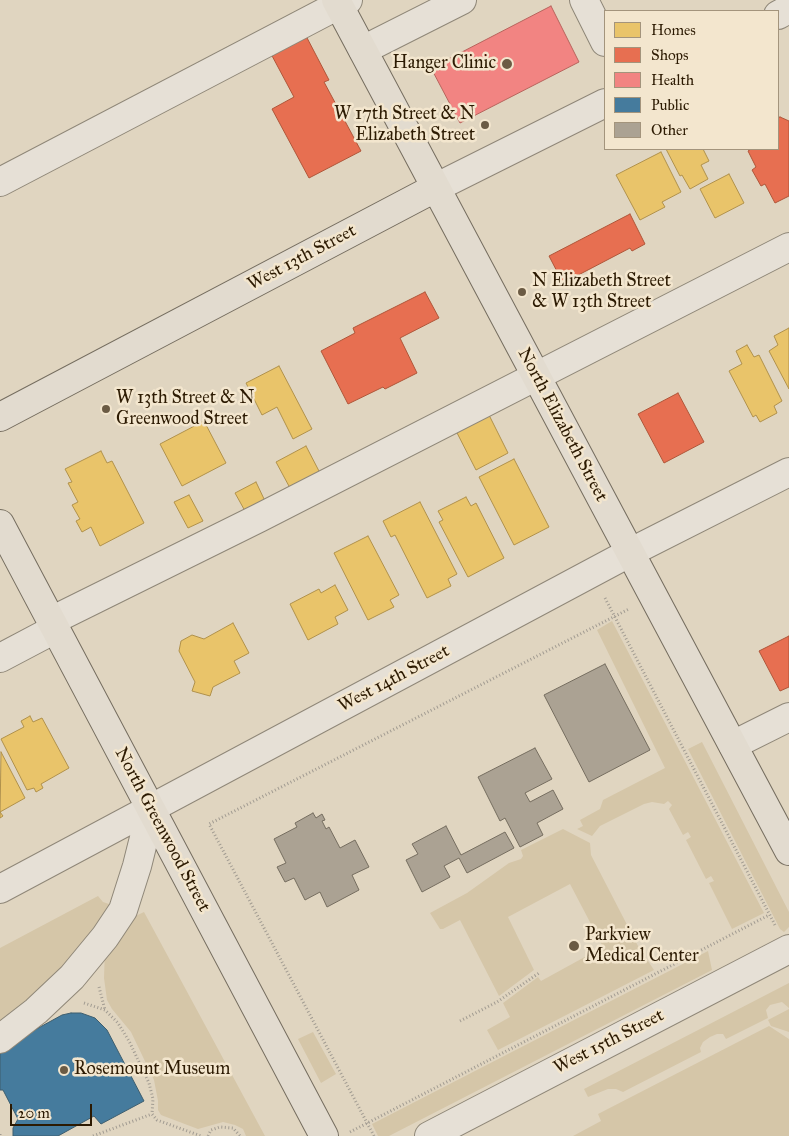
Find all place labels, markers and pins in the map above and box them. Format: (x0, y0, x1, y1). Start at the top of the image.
place label: Hanger Clinic (392, 53, 496, 75)
marker: Hanger Clinic (500, 57, 514, 71)
place label: W 17th Street & N Elizabeth Street (334, 104, 475, 146)
marker: W 17th Street & N Elizabeth Street (479, 119, 491, 131)
place label: N Elizabeth Street & W 13th Street (532, 271, 671, 314)
marker: N Elizabeth Street & W 13th Street (516, 286, 528, 298)
place label: W 13th Street & N Greenwood Street (116, 388, 255, 430)
marker: W 13th Street & N Greenwood Street (100, 403, 112, 415)
place label: Parkview Medical Center (585, 925, 699, 968)
marker: Parkview Medical Center (567, 939, 581, 953)
place label: Rosemount Museum (74, 1059, 230, 1081)
marker: Rosemount Museum (58, 1064, 70, 1076)

